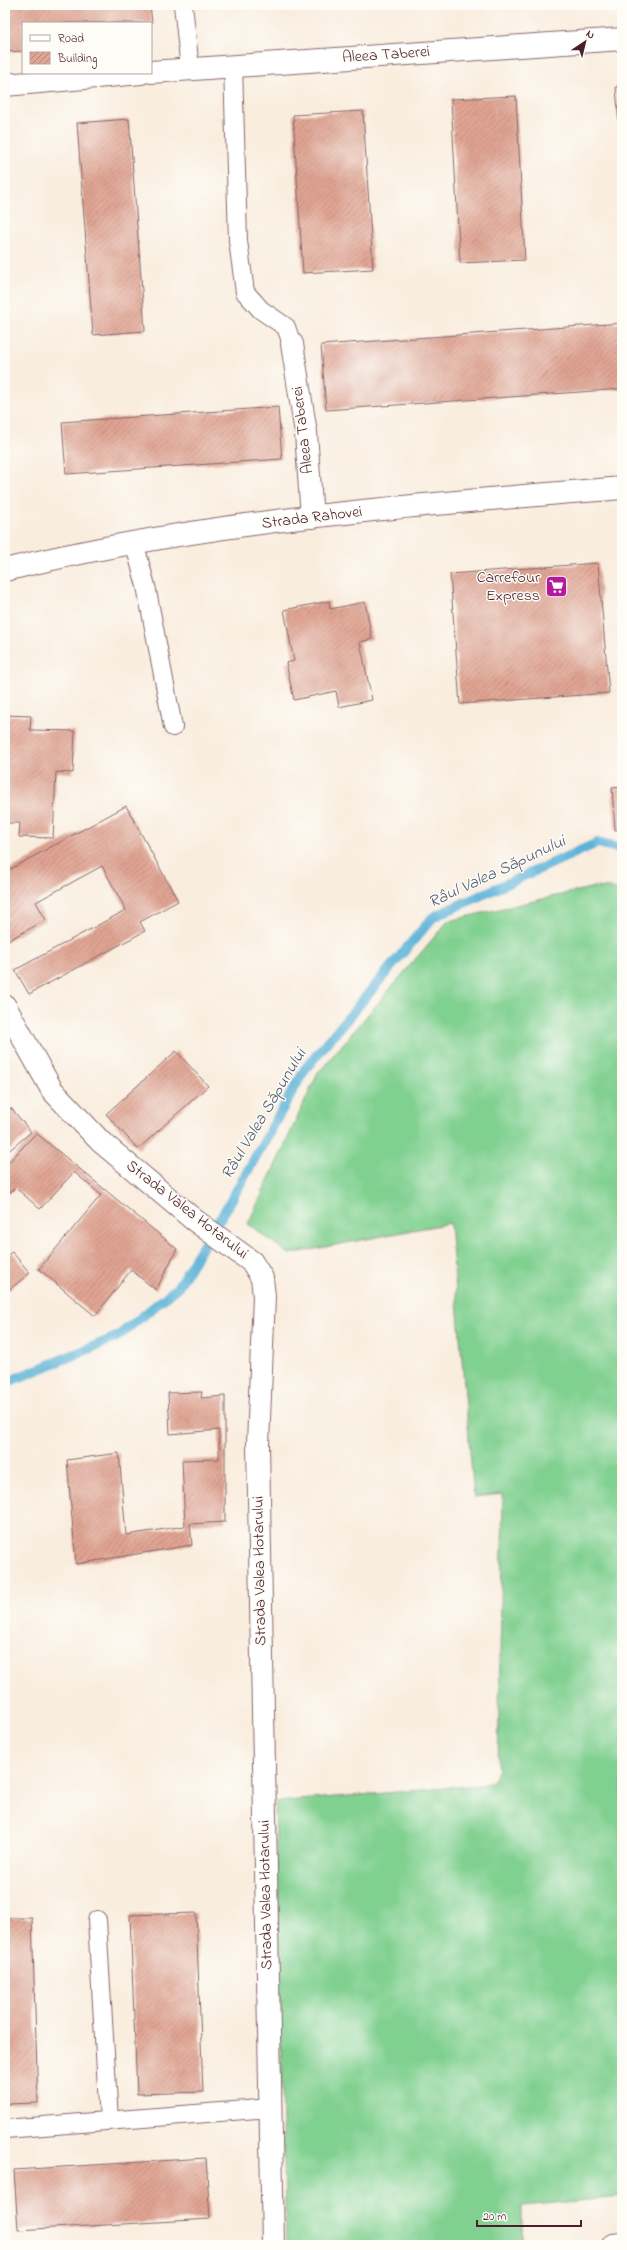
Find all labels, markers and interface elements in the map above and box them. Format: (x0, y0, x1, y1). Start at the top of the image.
legend (22, 22, 152, 74)
north arrow (565, 22, 605, 62)
text: N (583, 26, 598, 43)
text: Road (58, 30, 84, 48)
street label: Aleea Taberei (341, 40, 431, 70)
text: Building (57, 50, 97, 69)
street label: Aleea Taberei (286, 385, 320, 475)
street label: Strada Rahovei (260, 500, 364, 536)
place label: Carrefour Express (477, 566, 540, 608)
supermarket icon: Carrefour Express (543, 574, 569, 600)
water label: Râul Valea Săpunului (424, 828, 571, 915)
water label: Râul Valea Săpunului (215, 1042, 314, 1184)
street label: Strada Valea Hotarului (121, 1154, 254, 1266)
street label: Strada Valea Hotarului (247, 1496, 273, 1646)
street label: Strada Valea Hotarului (253, 1820, 279, 1970)
scale bar (477, 2202, 581, 2228)
text: 20 m (483, 2208, 506, 2226)

